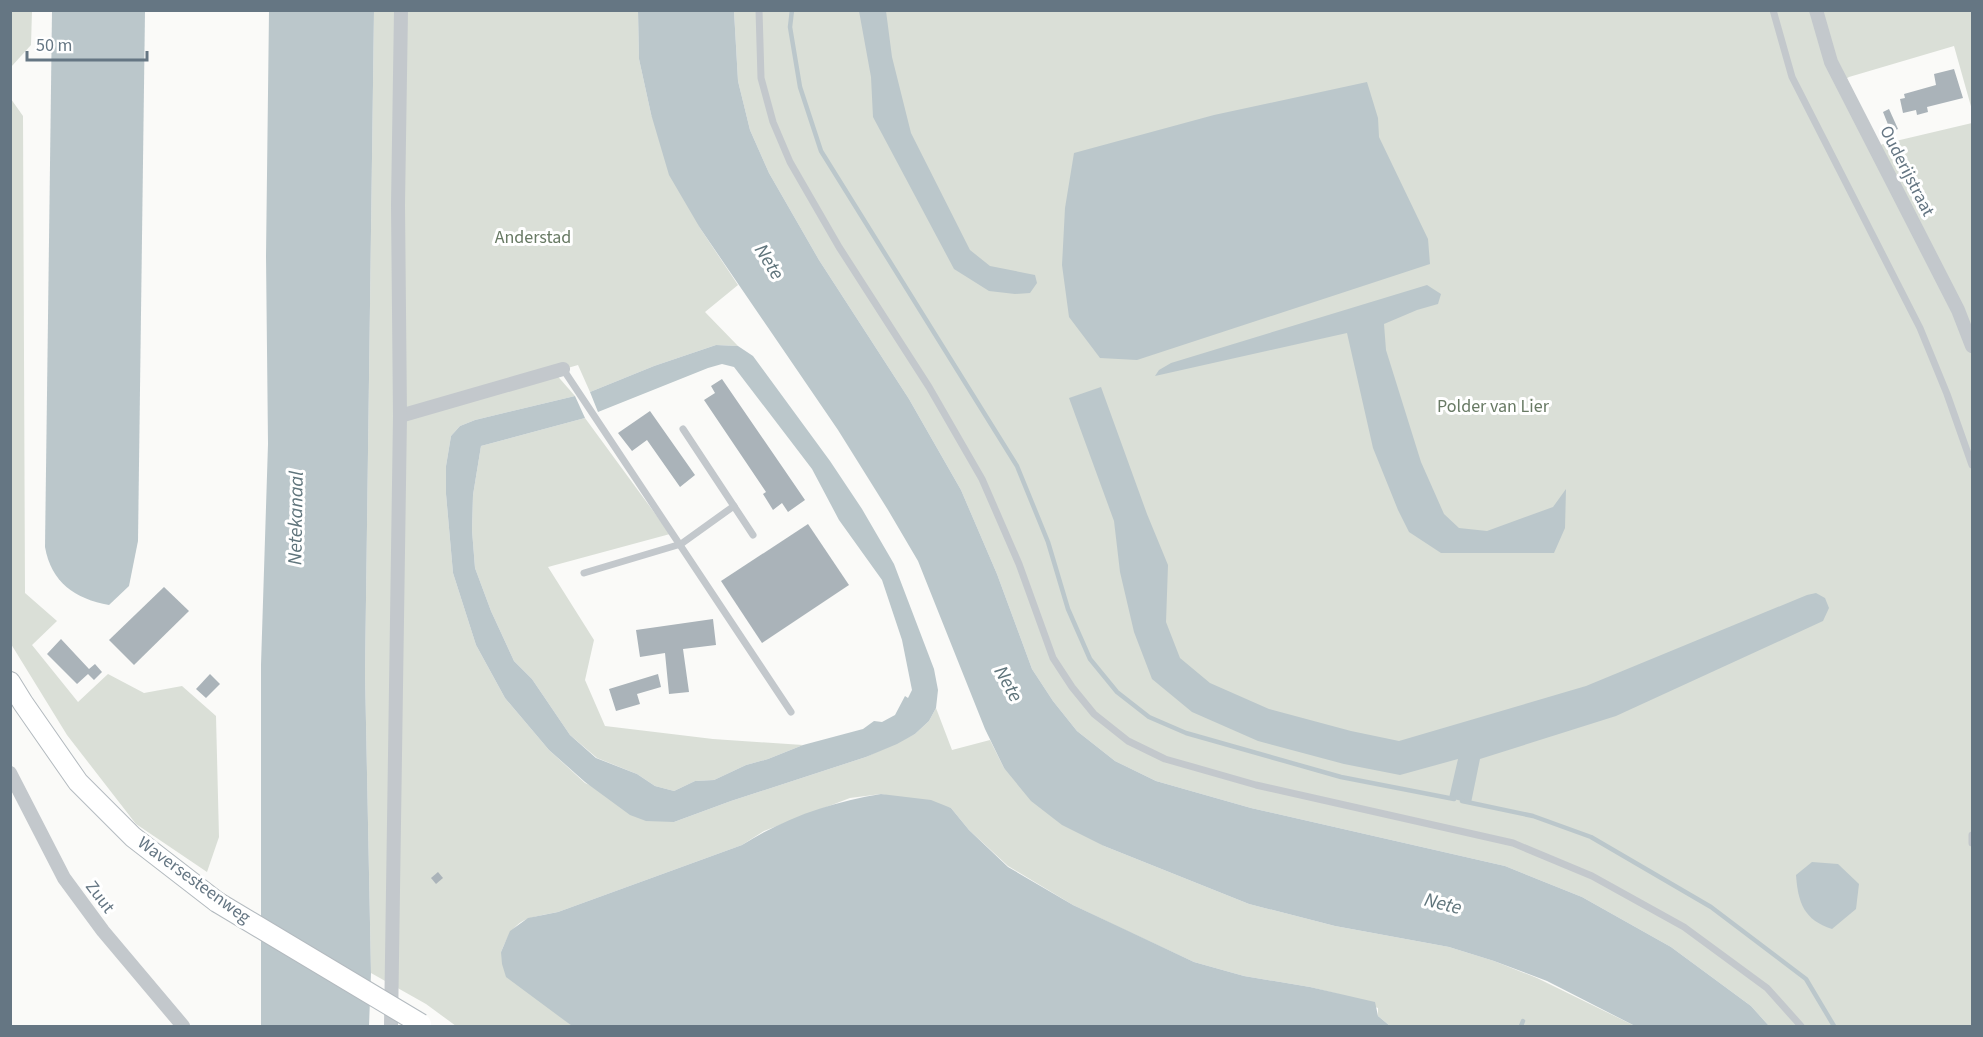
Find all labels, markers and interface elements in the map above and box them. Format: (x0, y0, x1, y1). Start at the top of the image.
scale bar (27, 24, 147, 62)
text: 50 m (36, 33, 72, 58)
street label: Ouderijstraat (1873, 121, 1941, 221)
park label: Anderstad (495, 225, 571, 250)
water label: Nete (747, 239, 791, 285)
park label: Polder van Lier (1437, 394, 1550, 419)
water label: Netekanaal (281, 471, 311, 565)
water label: Nete (987, 661, 1029, 707)
street label: Waversesteenweg (132, 830, 256, 930)
street label: Zuut (79, 876, 121, 918)
water label: Nete (1421, 886, 1465, 922)

